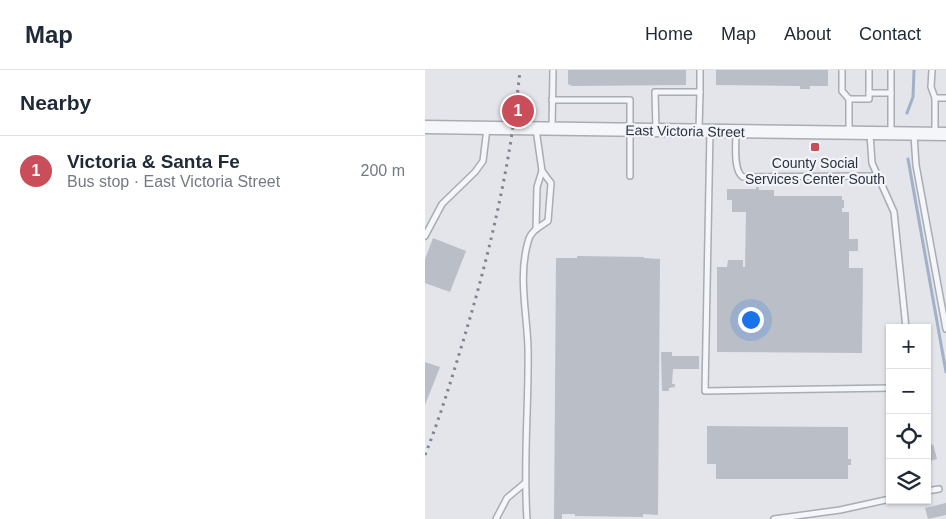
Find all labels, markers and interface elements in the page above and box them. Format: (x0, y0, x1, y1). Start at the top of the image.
text: Map (25, 21, 73, 48)
text: Home (645, 24, 693, 44)
text: Map (721, 24, 756, 44)
text: About (784, 24, 831, 44)
text: Contact (859, 24, 921, 44)
text: Nearby (20, 91, 91, 114)
pin: 1 (502, 92, 534, 130)
street label: East Victoria Street (625, 122, 745, 140)
marker: County Social Services Center South (809, 141, 821, 153)
text: Victoria & Santa Fe (67, 151, 240, 172)
place label: County Social Services Center South (745, 155, 885, 187)
text: 1 (32, 162, 40, 179)
text: 200 m (361, 162, 405, 179)
text: Bus stop · East Victoria Street (67, 173, 280, 190)
your location (738, 307, 764, 333)
map controls (886, 324, 931, 504)
button: + (886, 324, 931, 369)
button: − (886, 369, 931, 414)
button: locate (886, 414, 931, 459)
button: layers (886, 459, 931, 504)

